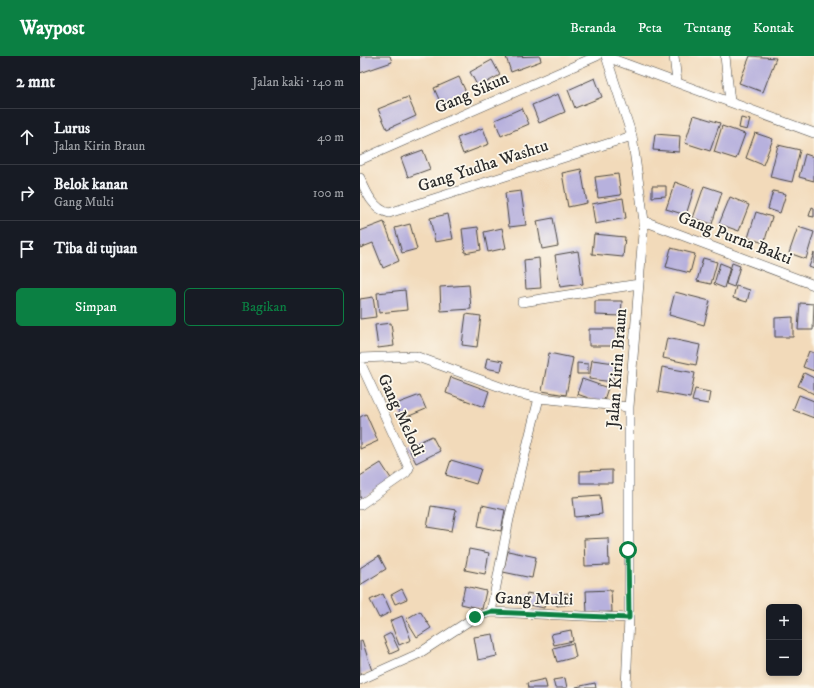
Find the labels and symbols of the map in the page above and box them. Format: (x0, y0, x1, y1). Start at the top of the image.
street label: Gang Sikun (432, 67, 512, 119)
street label: Gang Yudha Washtu (415, 135, 551, 197)
street label: Gang Purna Bakti (675, 206, 795, 270)
street label: Jalan Kirin Braun (602, 308, 632, 430)
street label: Gang Melodi (372, 370, 430, 460)
route start (619, 541, 637, 559)
street label: Gang Multi (495, 587, 573, 611)
route end (466, 608, 484, 626)

